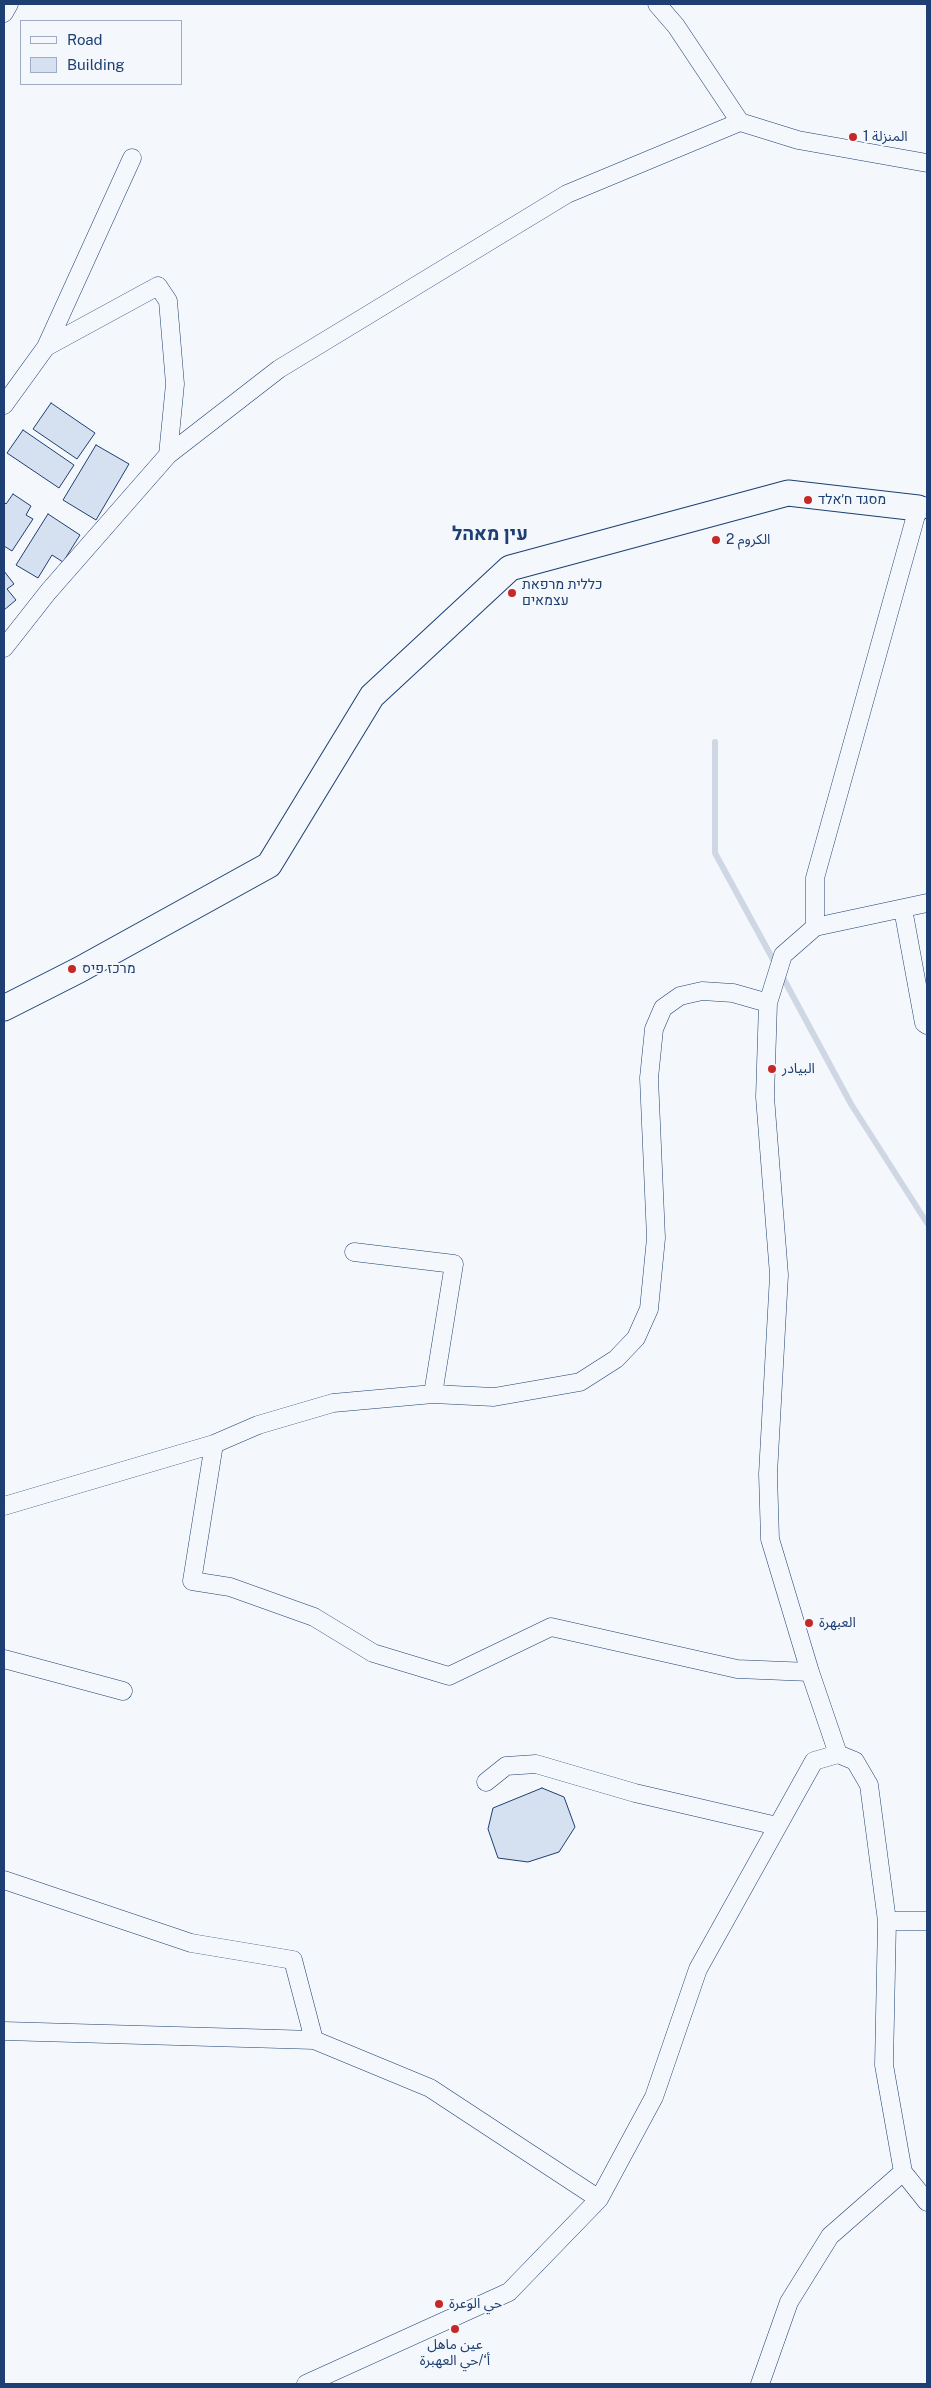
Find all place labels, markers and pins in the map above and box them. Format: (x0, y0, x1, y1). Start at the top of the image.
place label: المنزلة 1 (863, 129, 908, 145)
marker: المنزلة 1 (847, 131, 859, 143)
place label: מסגד ח׳אלד (818, 492, 886, 508)
marker: מסגד ח׳אלד (802, 494, 814, 506)
place label: الكروم 2 (726, 532, 770, 548)
marker: الكروم 2 (710, 534, 722, 546)
place label: כללית מרפאת עצמאים (522, 577, 603, 610)
marker: כללית מרפאת עצמאים (506, 587, 518, 599)
place label: מרכז פיס (82, 961, 136, 977)
marker: מרכז פיס (66, 963, 78, 975)
place label: البيادر (782, 1061, 815, 1077)
marker: البيادر (766, 1063, 778, 1075)
place label: العبهرة (819, 1615, 856, 1631)
marker: العبهرة (803, 1617, 815, 1629)
place label: حي الوعرة (449, 2296, 502, 2312)
marker: حي الوعرة (433, 2298, 445, 2310)
marker: عين ماهل أ‘/حي العهبرة (449, 2323, 461, 2335)
place label: عين ماهل أ‘/حي العهبرة (420, 2337, 490, 2370)

